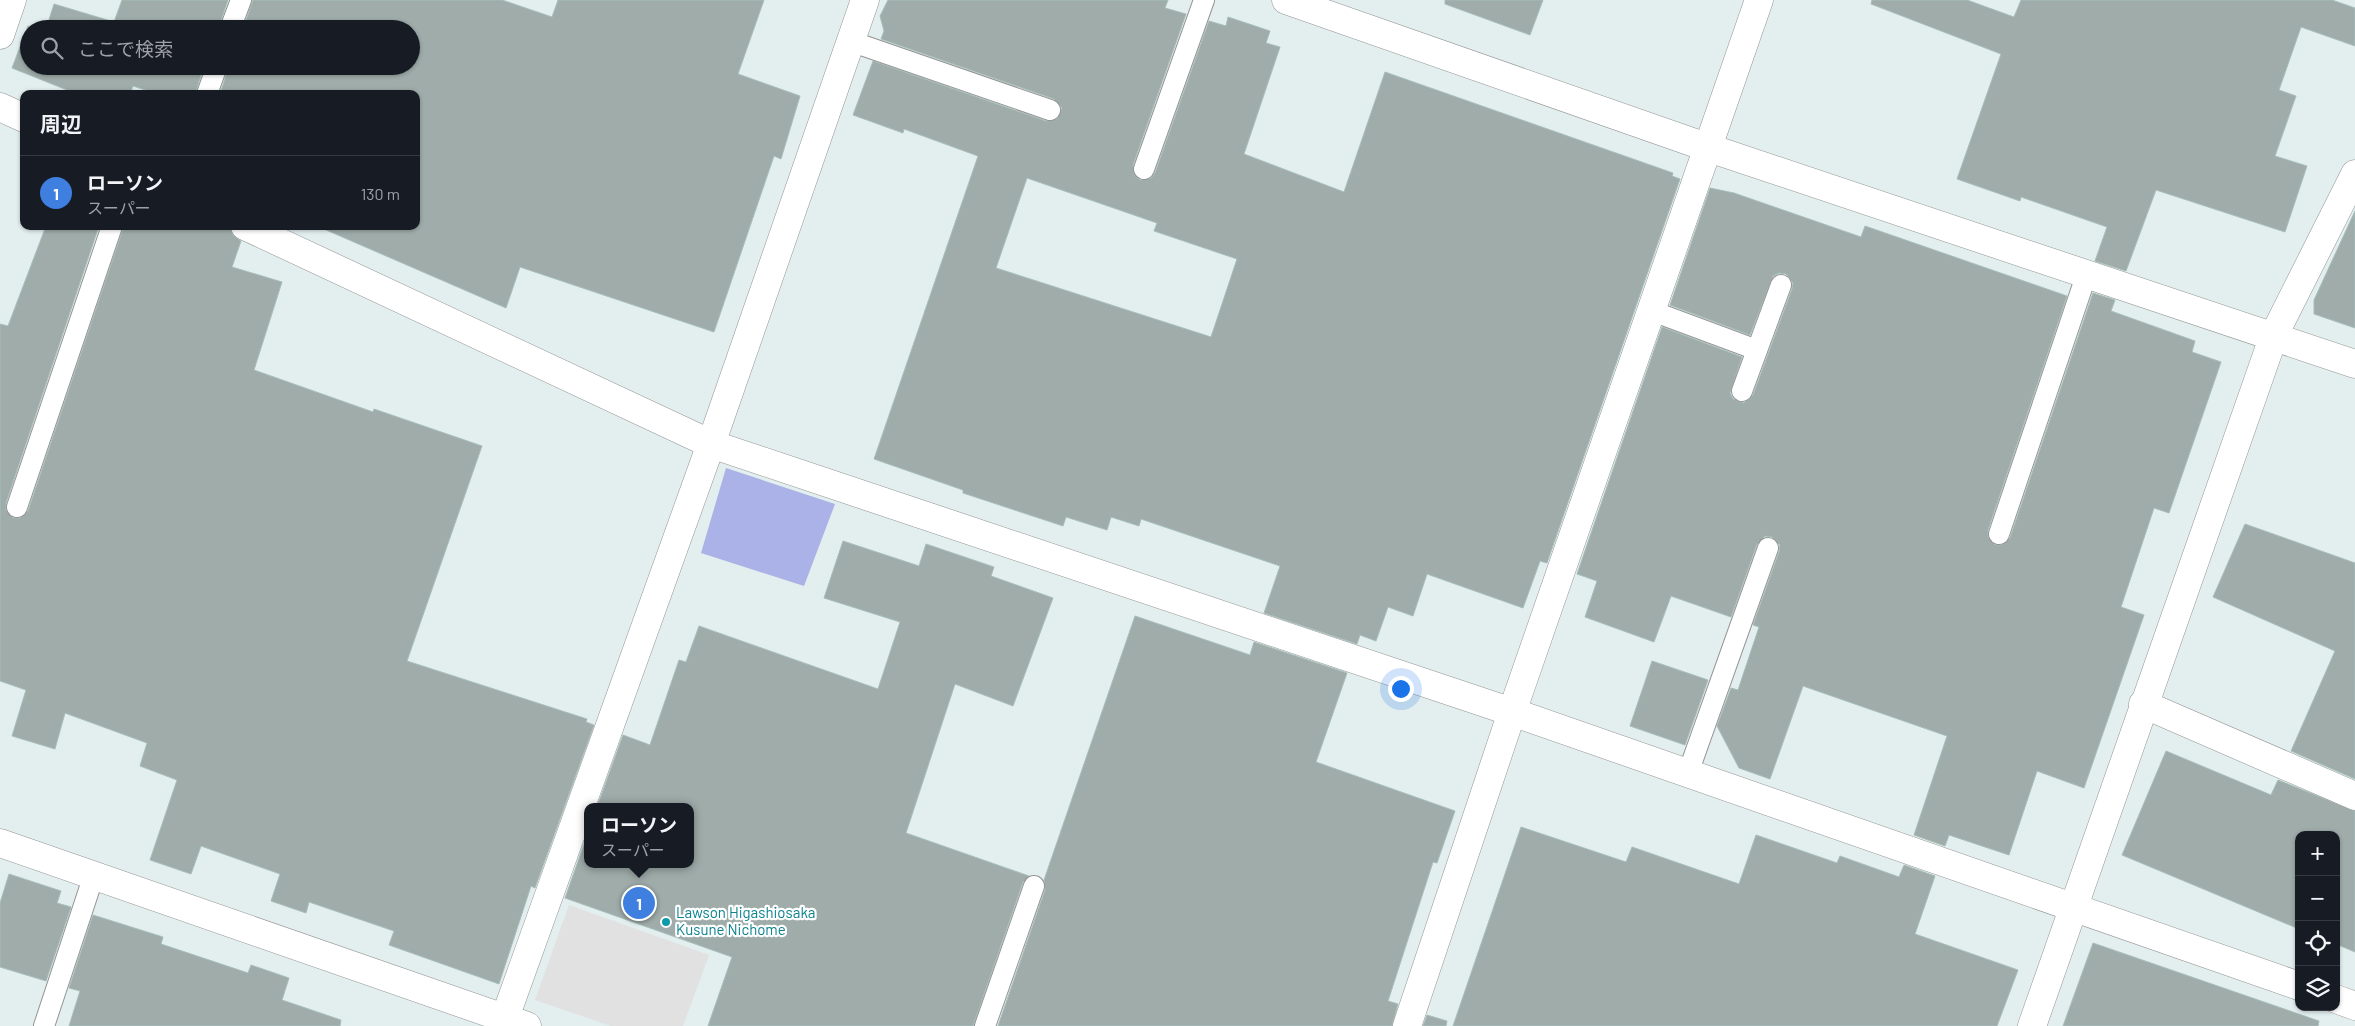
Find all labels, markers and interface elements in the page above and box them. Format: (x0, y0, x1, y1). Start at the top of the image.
search box (20, 20, 420, 75)
icon: search (38, 34, 66, 62)
text: ここで検索 (78, 37, 173, 60)
text: 周辺 (40, 111, 82, 136)
text: ローソン (87, 171, 163, 194)
text: 1 (53, 184, 59, 203)
text: 130 m (361, 184, 400, 203)
text: スーパー (87, 198, 151, 217)
your location (1388, 676, 1414, 702)
popup (584, 803, 694, 868)
text: ローソン (601, 813, 677, 836)
map controls (2295, 831, 2340, 1011)
button: + (2295, 831, 2340, 876)
text: スーパー (601, 840, 665, 859)
button: − (2295, 876, 2340, 921)
pin: 1 (623, 884, 655, 922)
place label: Lawson Higashiosaka Kusune Nichome (676, 903, 815, 938)
marker: Lawson Higashiosaka Kusune Nichome (660, 916, 672, 928)
button: locate (2295, 921, 2340, 966)
button: layers (2295, 966, 2340, 1011)

